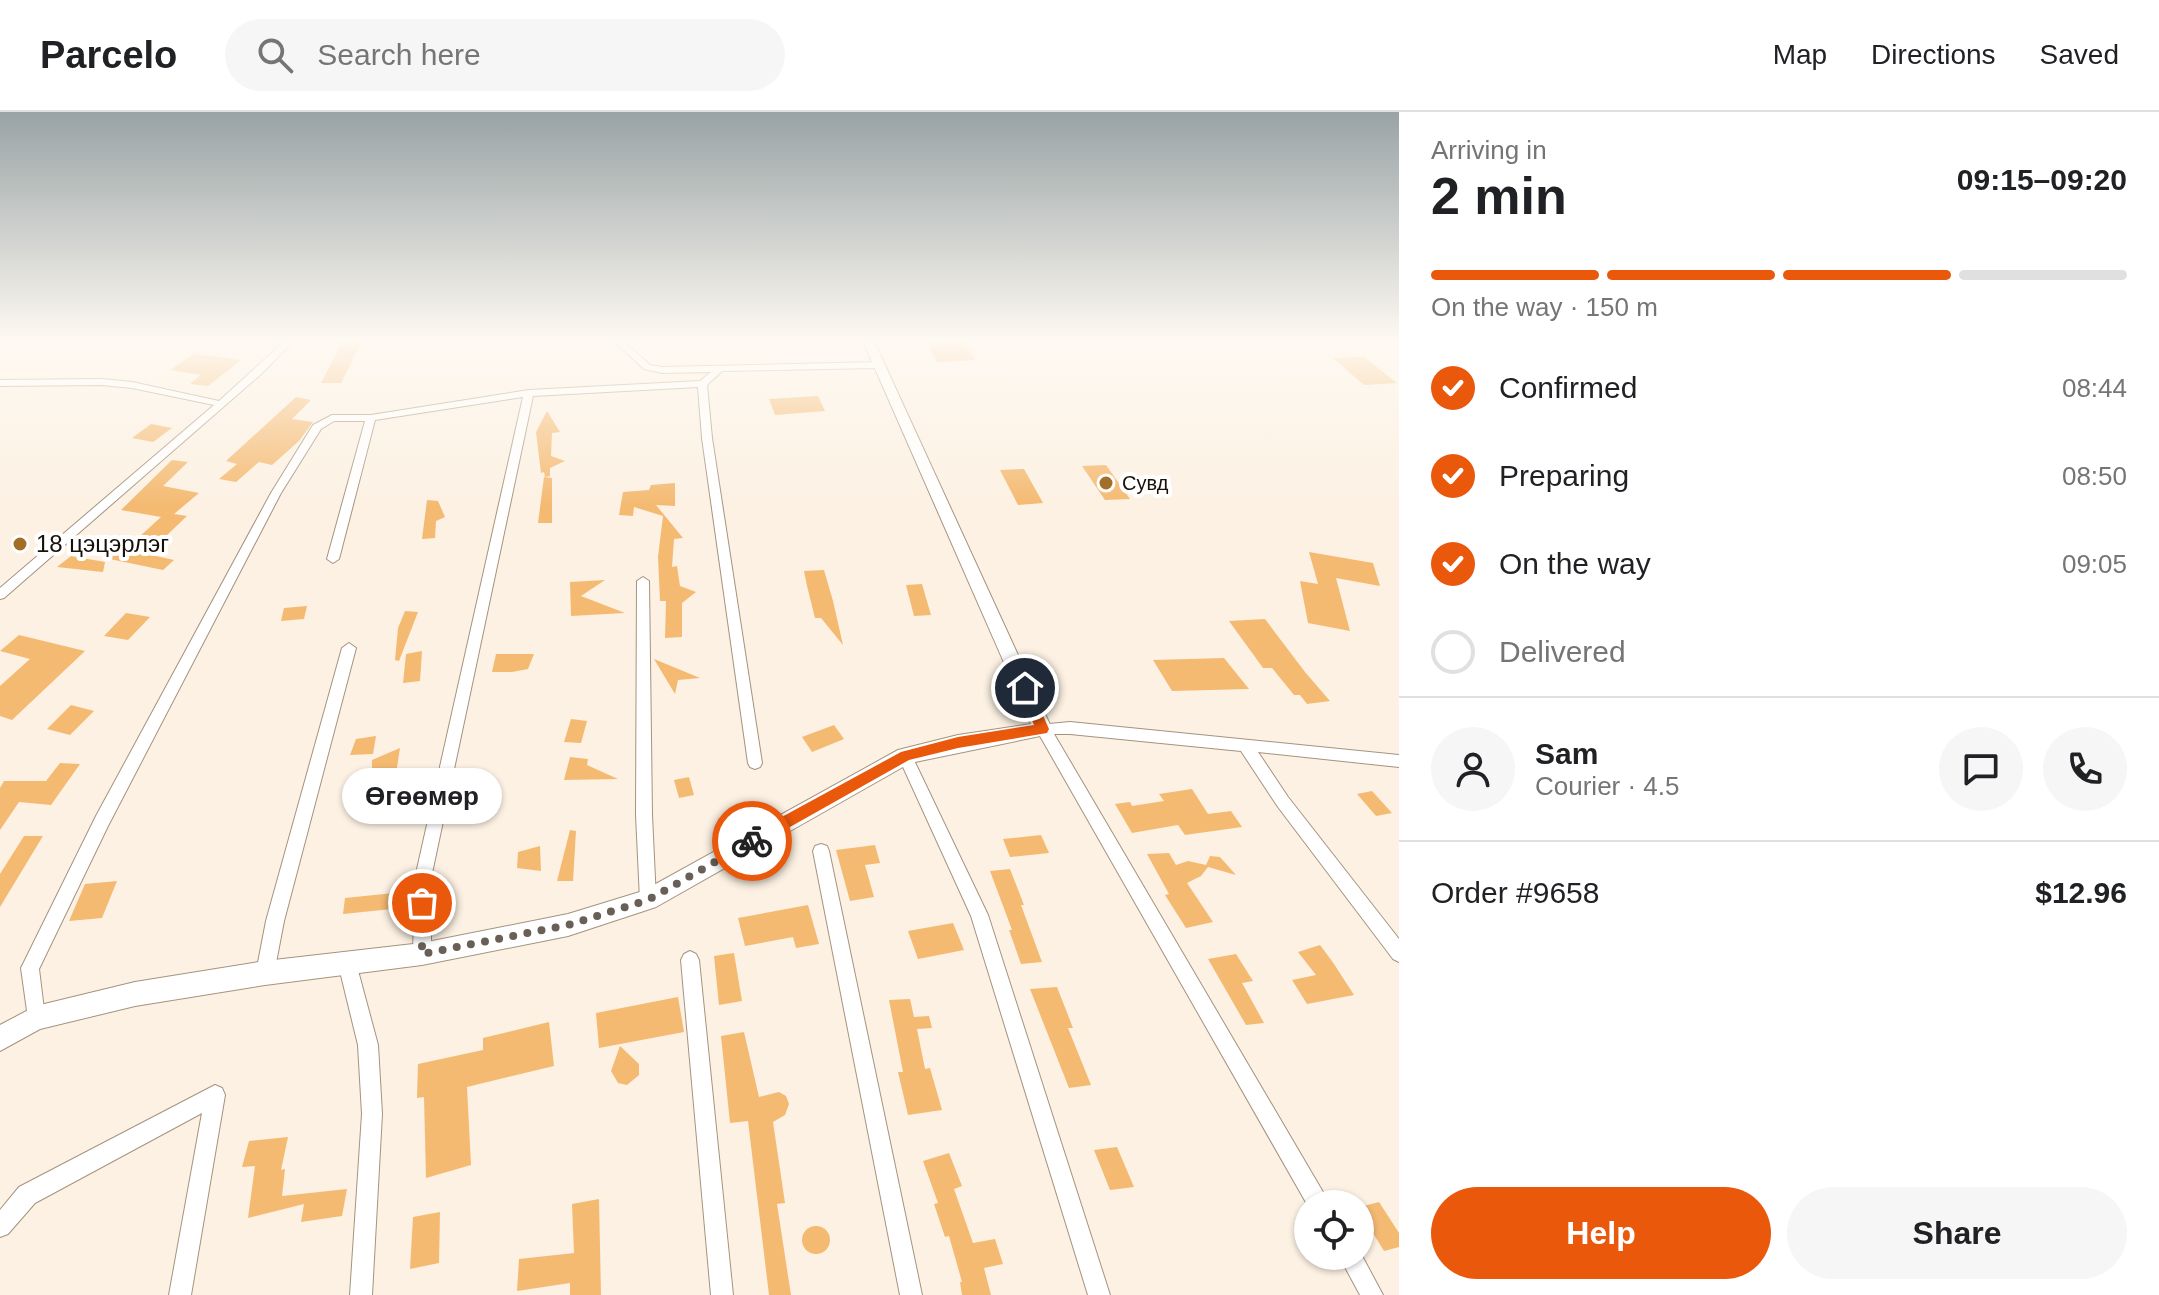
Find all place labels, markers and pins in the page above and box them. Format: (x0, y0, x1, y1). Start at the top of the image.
place label: Сувд (1122, 472, 1169, 494)
marker: Сувд (1097, 474, 1115, 492)
place label: 18 цэцэрлэг (36, 530, 169, 557)
marker: 18 цэцэрлэг (11, 535, 29, 553)
pin (991, 654, 1059, 722)
callout: Өгөөмөр (342, 767, 502, 823)
pin (388, 869, 456, 937)

